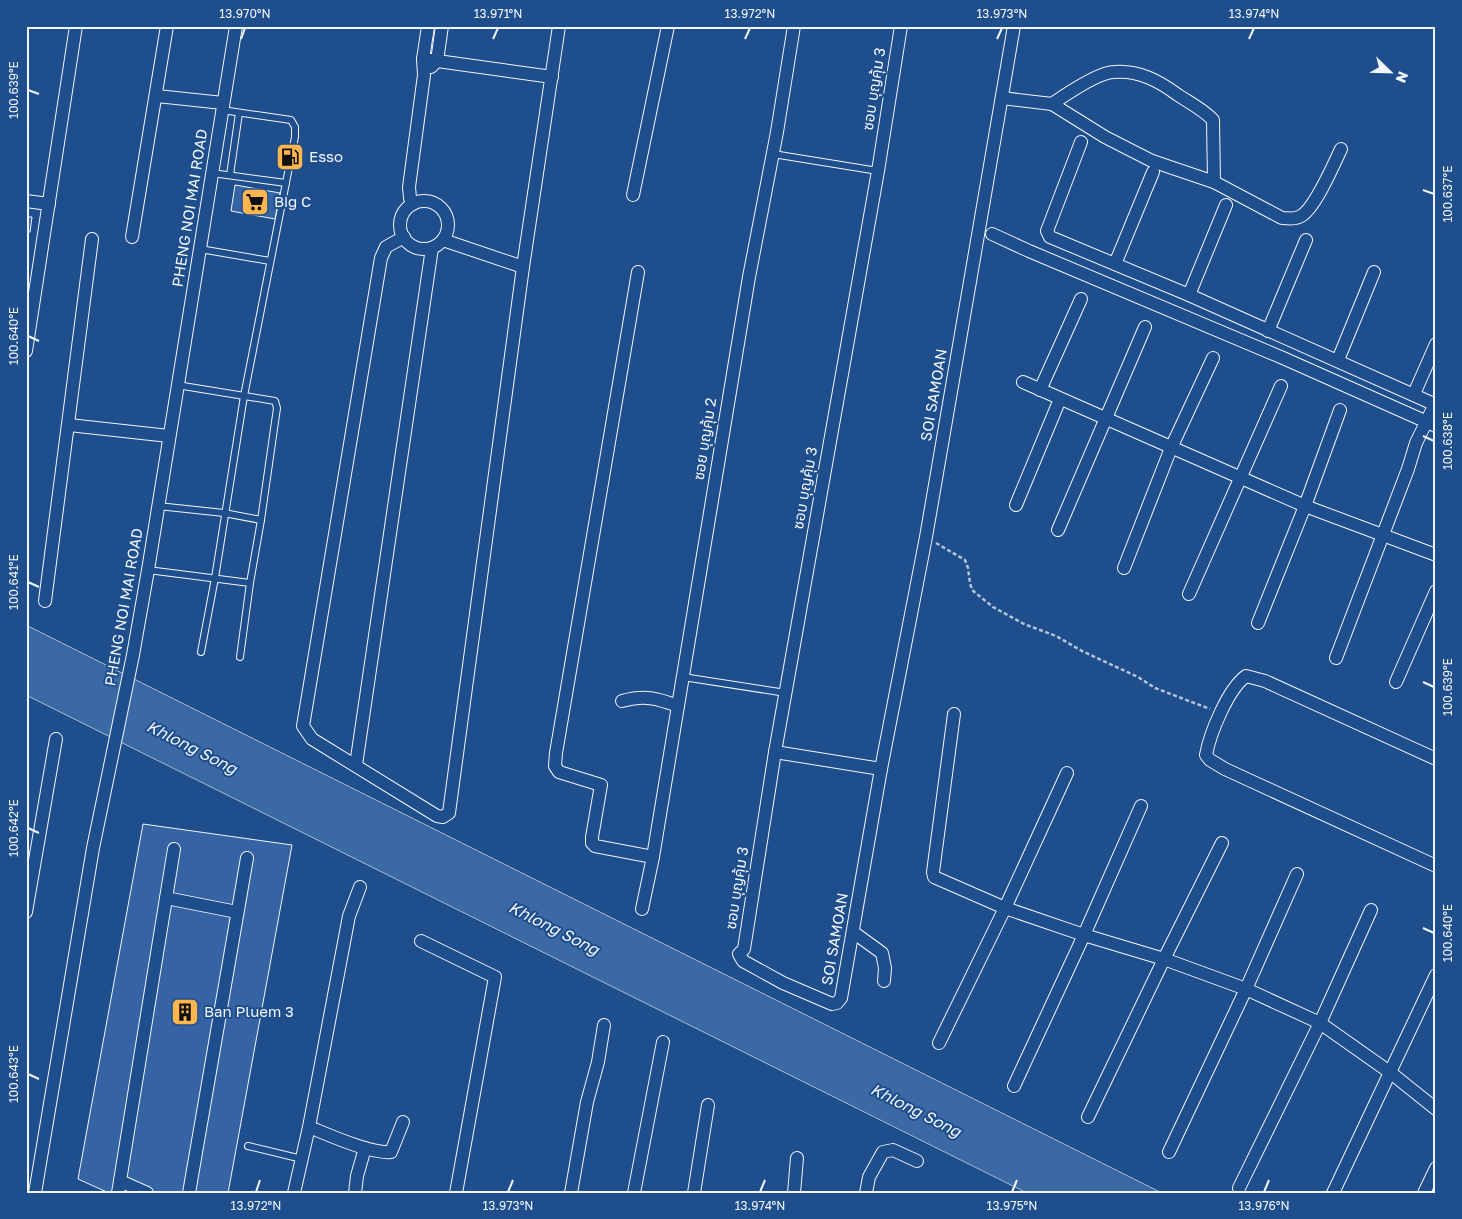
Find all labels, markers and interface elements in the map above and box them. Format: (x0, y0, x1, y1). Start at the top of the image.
text: 13.970°N (219, 6, 271, 21)
text: 13.971°N (474, 6, 522, 21)
text: 13.972°N (725, 6, 775, 21)
text: 13.973°N (977, 6, 1027, 21)
text: 13.974°N (1229, 6, 1279, 21)
street label: ซอบ บุญคุ้ม 3 (858, 46, 889, 132)
north arrow (1364, 48, 1414, 98)
text: 100.639°E (6, 61, 21, 119)
text: N (1393, 69, 1412, 85)
street label: PHENG NOI MAI ROAD (168, 127, 210, 288)
fuel station icon: Esso (275, 142, 305, 172)
place label: Esso (309, 147, 343, 165)
text: 100.637°E (1440, 166, 1455, 222)
supermarket icon: Big C (240, 187, 270, 217)
place label: Big C (274, 192, 311, 210)
text: 100.640°E (6, 307, 21, 365)
street label: SOI SAMOAN (916, 347, 950, 443)
street label: ซอย บุญคุ้ม 2 (689, 396, 720, 481)
text: 100.638°E (1440, 412, 1455, 470)
street label: ซอบ บุญคุ้ม 3 (788, 445, 821, 531)
street label: PHENG NOI MAI ROAD (100, 526, 146, 687)
text: 100.641°E (6, 554, 21, 610)
text: 100.639°E (1440, 658, 1455, 716)
water label: Khlong Song (144, 716, 242, 779)
text: 100.642°E (6, 799, 21, 857)
street label: ซอบ บุญคุ้ม 3 (721, 845, 752, 931)
street label: SOI SAMOAN (817, 891, 851, 987)
water label: Khlong Song (506, 897, 604, 960)
text: 100.640°E (1440, 904, 1455, 962)
building icon: Ban Pluem 3 (170, 997, 200, 1027)
place label: Ban Pluem 3 (204, 1002, 294, 1020)
text: 100.643°E (6, 1045, 21, 1103)
water label: Khlong Song (868, 1079, 966, 1142)
text: 13.972°N (231, 1198, 281, 1213)
text: 13.973°N (483, 1198, 533, 1213)
text: 13.974°N (735, 1198, 785, 1213)
text: 13.975°N (987, 1198, 1037, 1213)
text: 13.976°N (1238, 1198, 1290, 1213)

